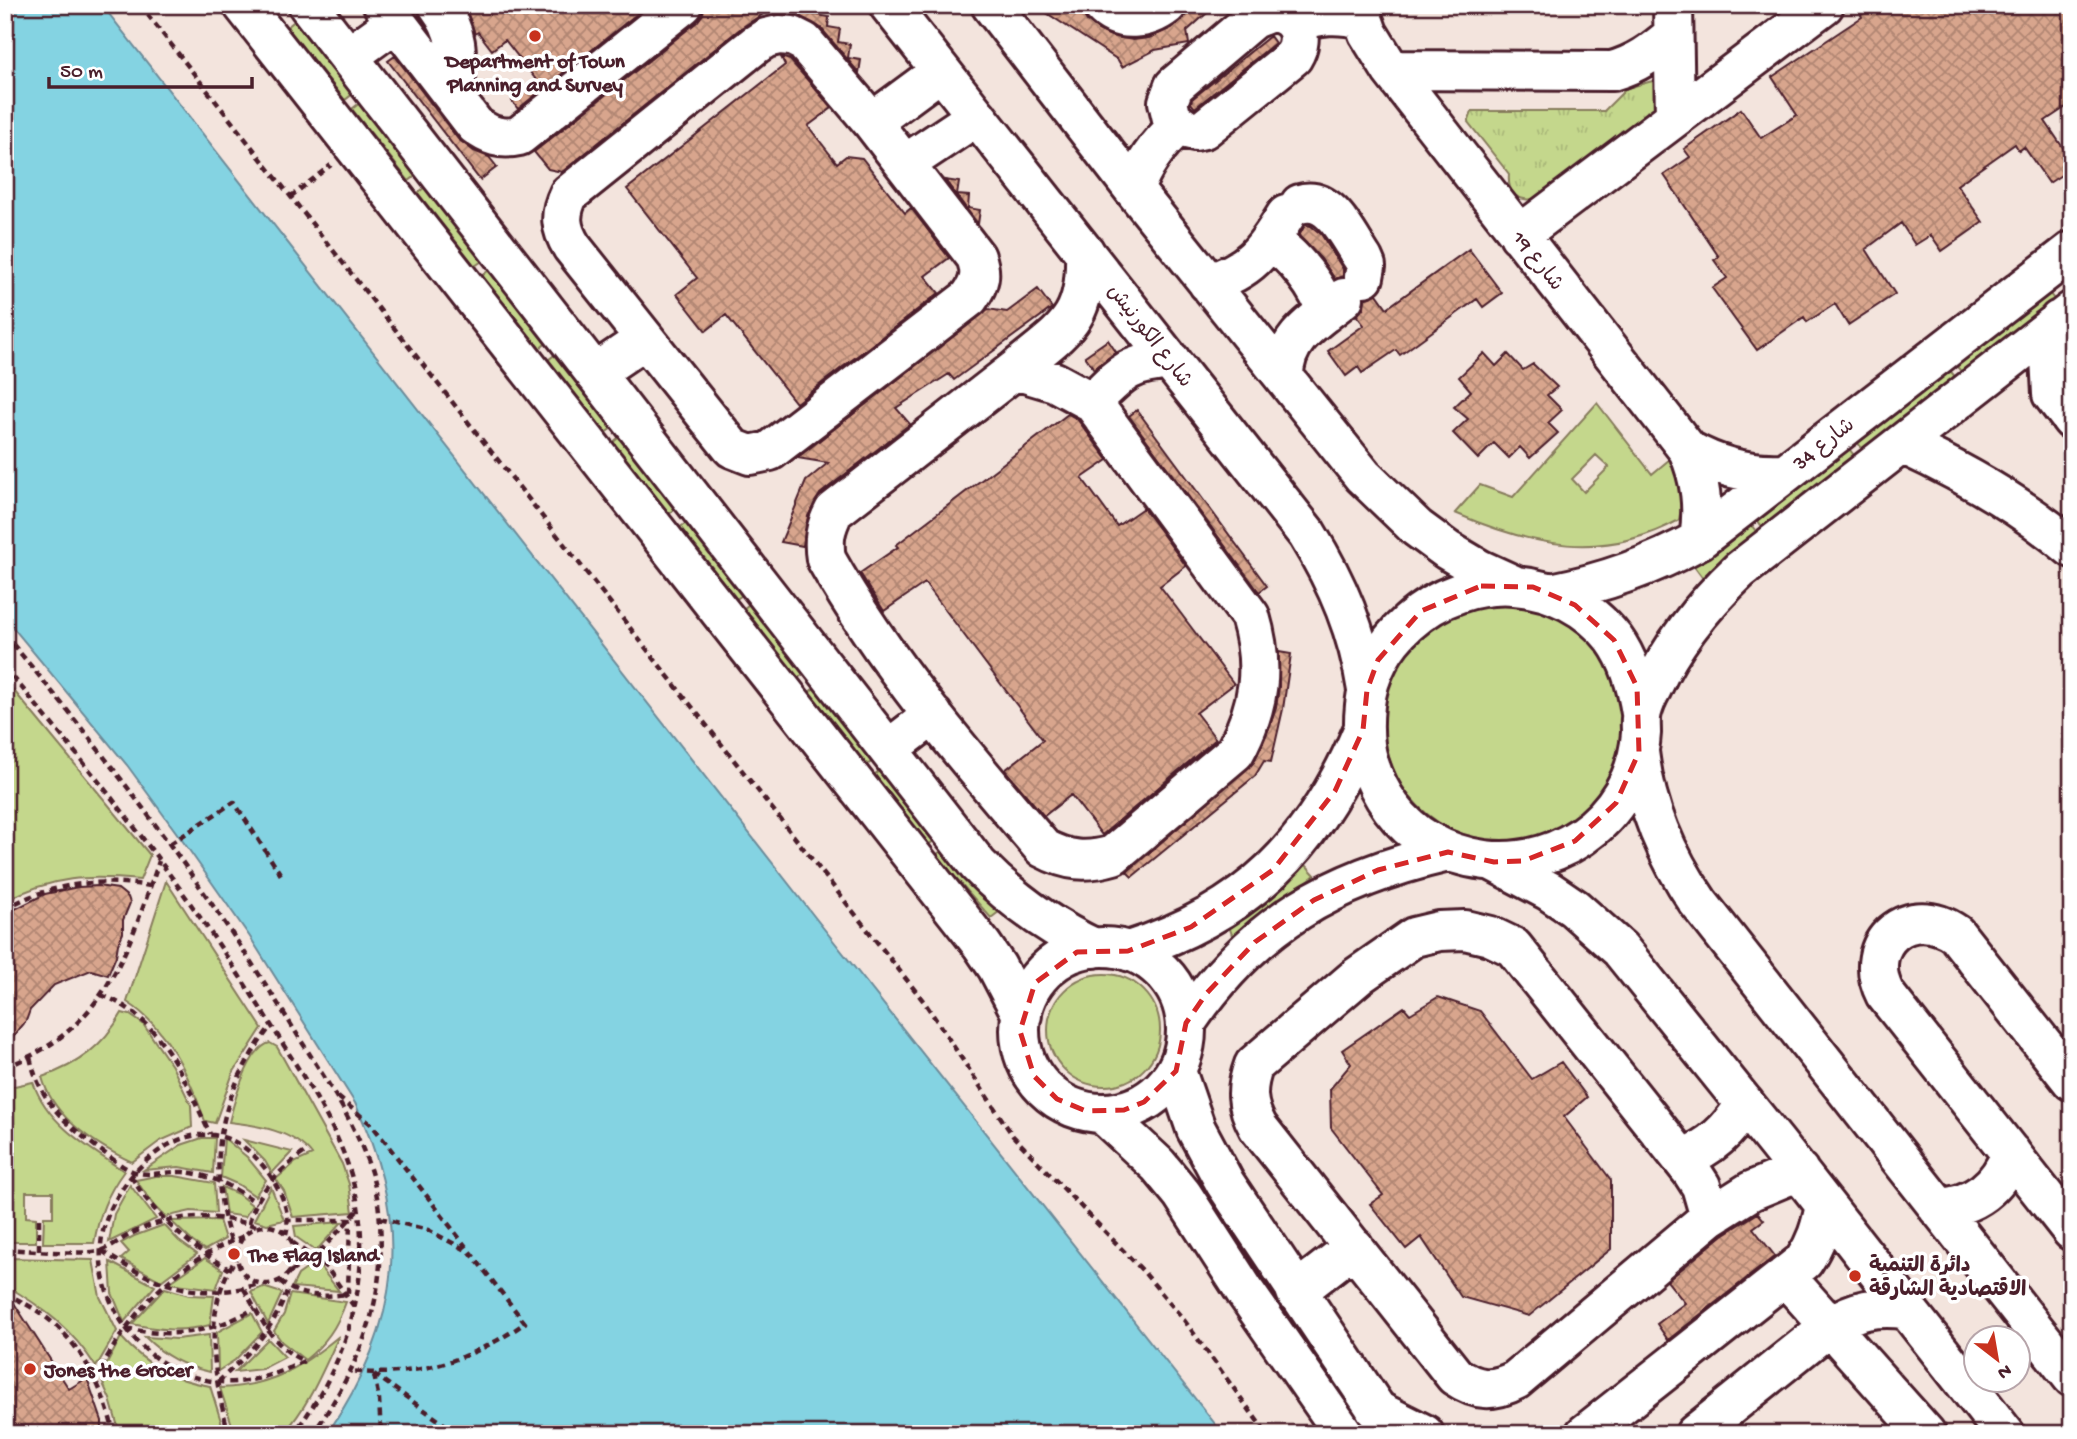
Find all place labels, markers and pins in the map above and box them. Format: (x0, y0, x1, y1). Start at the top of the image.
marker: Department of Town Planning and Survey (527, 28, 543, 44)
place label: Department of Town Planning and Survey (443, 51, 626, 100)
place label: The Flag Island (246, 1245, 381, 1270)
marker: The Flag Island (226, 1246, 242, 1262)
place label: دائرة التنمية الاقتصادية الشارقة (1869, 1254, 2026, 1304)
marker: دائرة التنمية الاقتصادية الشارقة (1847, 1268, 1863, 1284)
place label: Jones the Grocer (43, 1360, 195, 1385)
marker: Jones the Grocer (22, 1361, 38, 1377)

